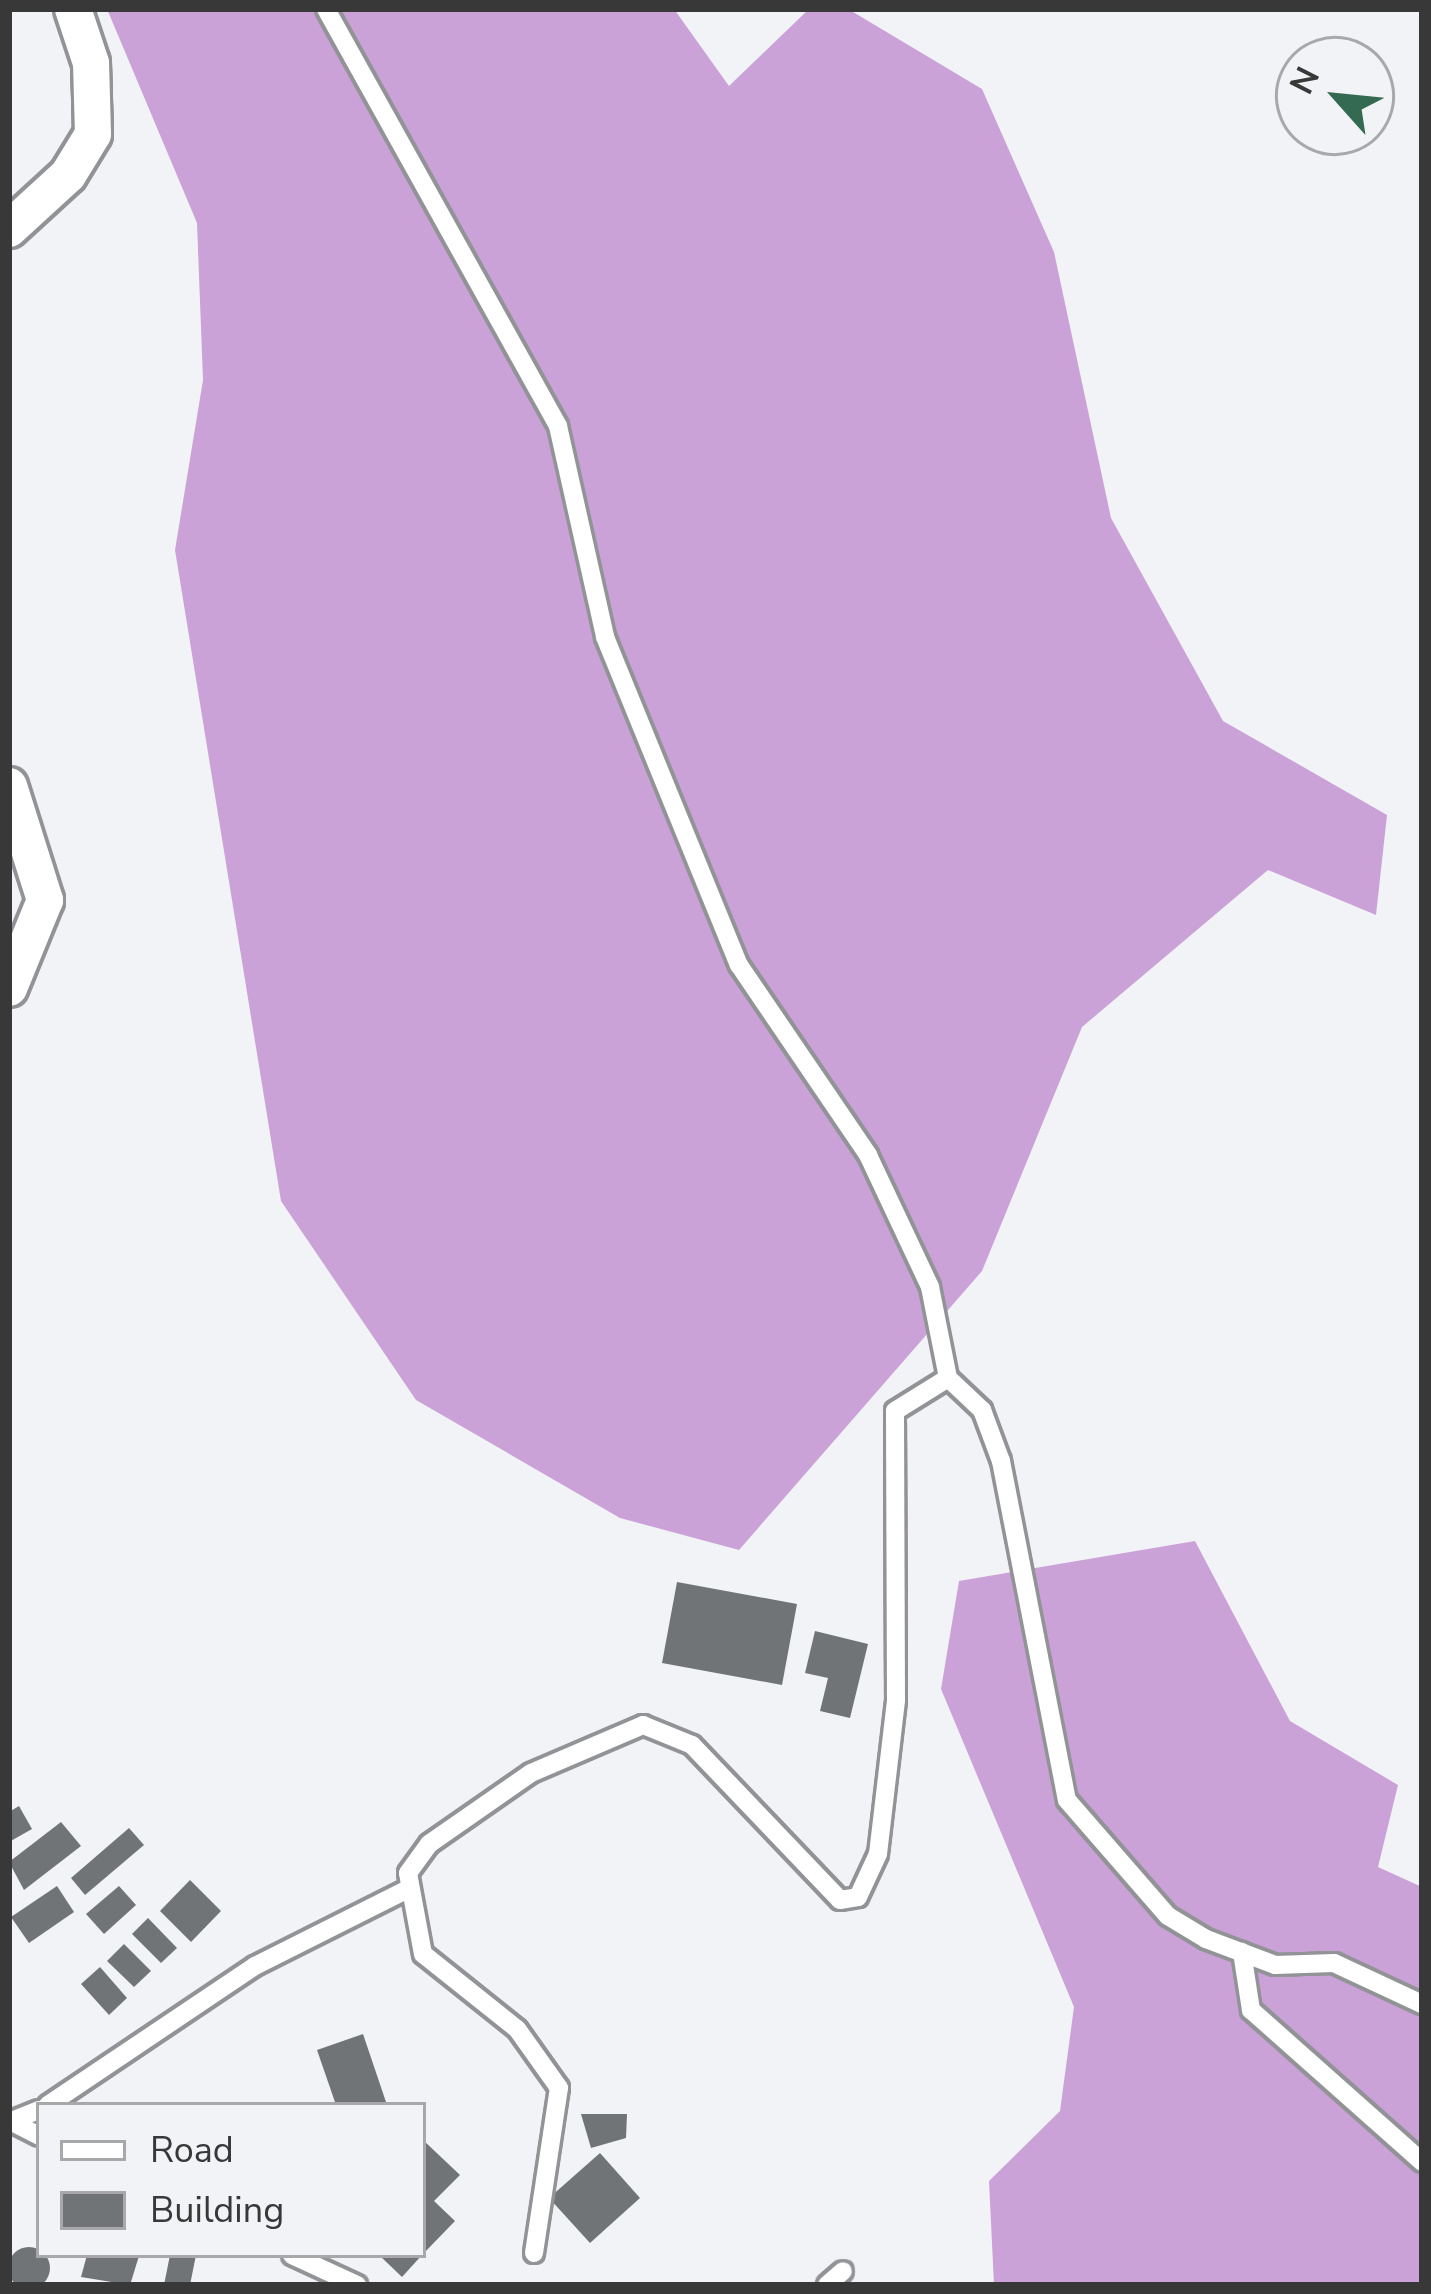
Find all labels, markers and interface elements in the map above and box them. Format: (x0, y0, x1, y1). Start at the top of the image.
north arrow (1275, 36, 1395, 156)
text: N (1279, 60, 1331, 102)
legend (36, 2102, 426, 2258)
text: Road (150, 2126, 234, 2175)
text: Building (150, 2186, 284, 2235)

